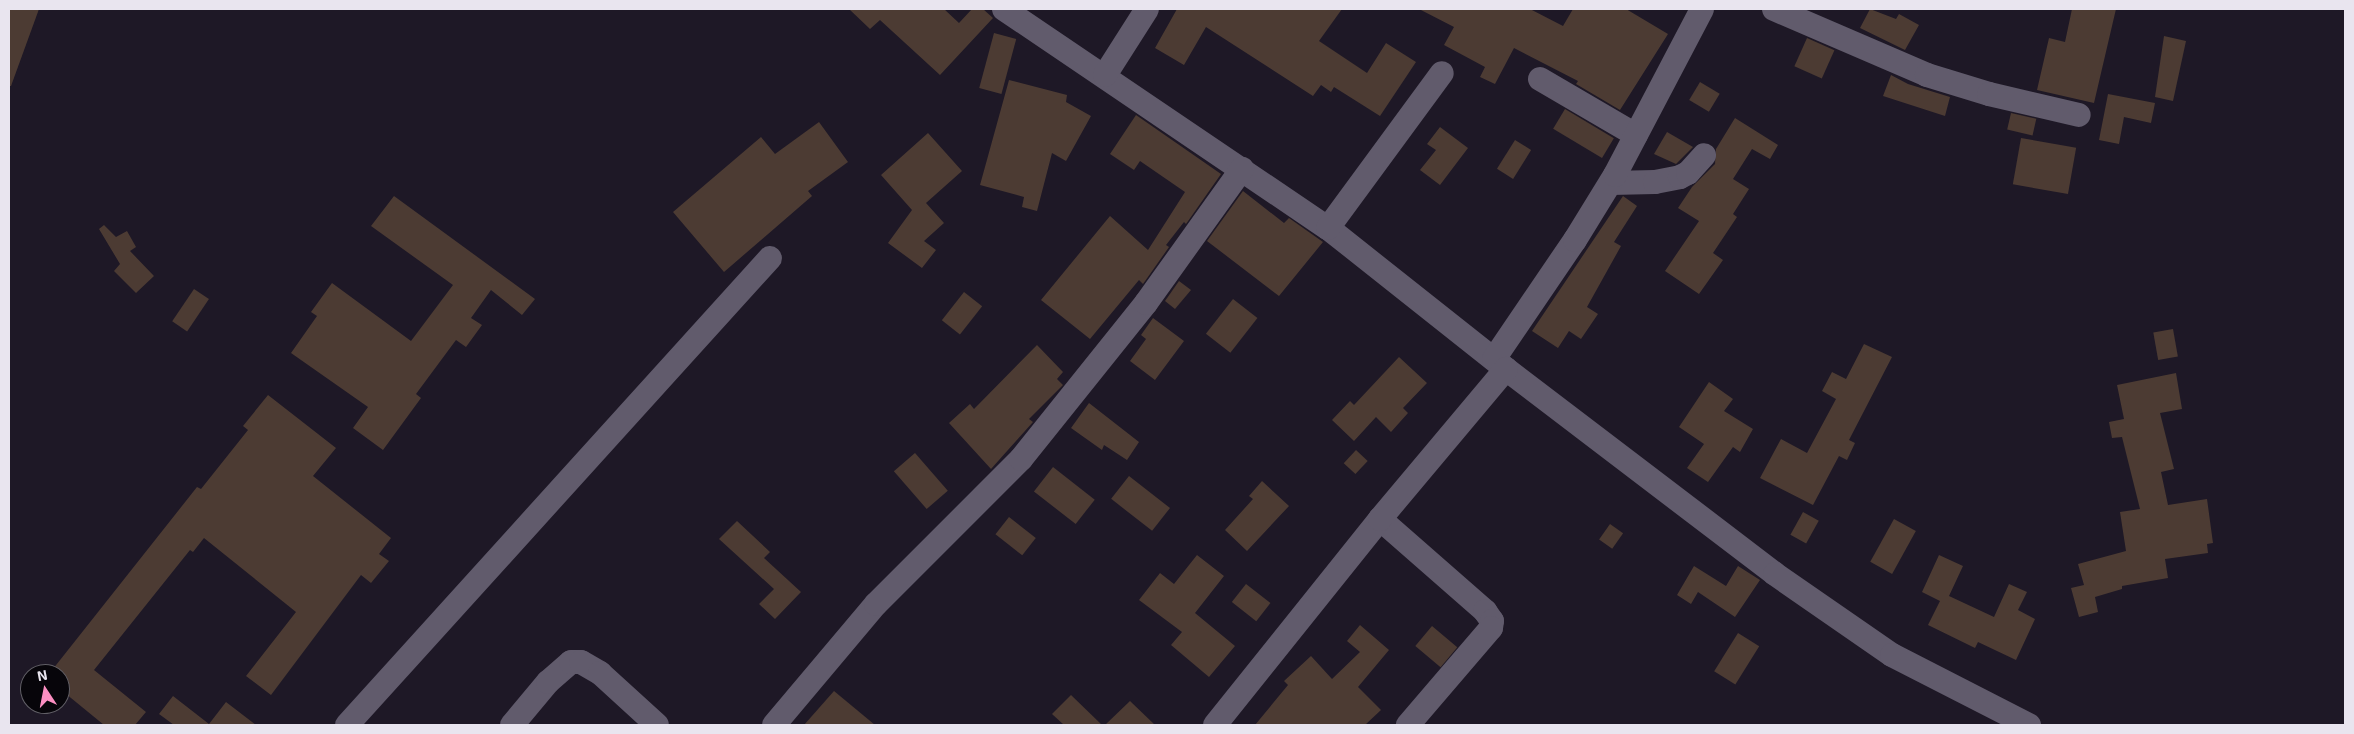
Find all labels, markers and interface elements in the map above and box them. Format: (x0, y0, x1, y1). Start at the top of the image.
north arrow (20, 664, 70, 714)
text: N (36, 665, 49, 684)

